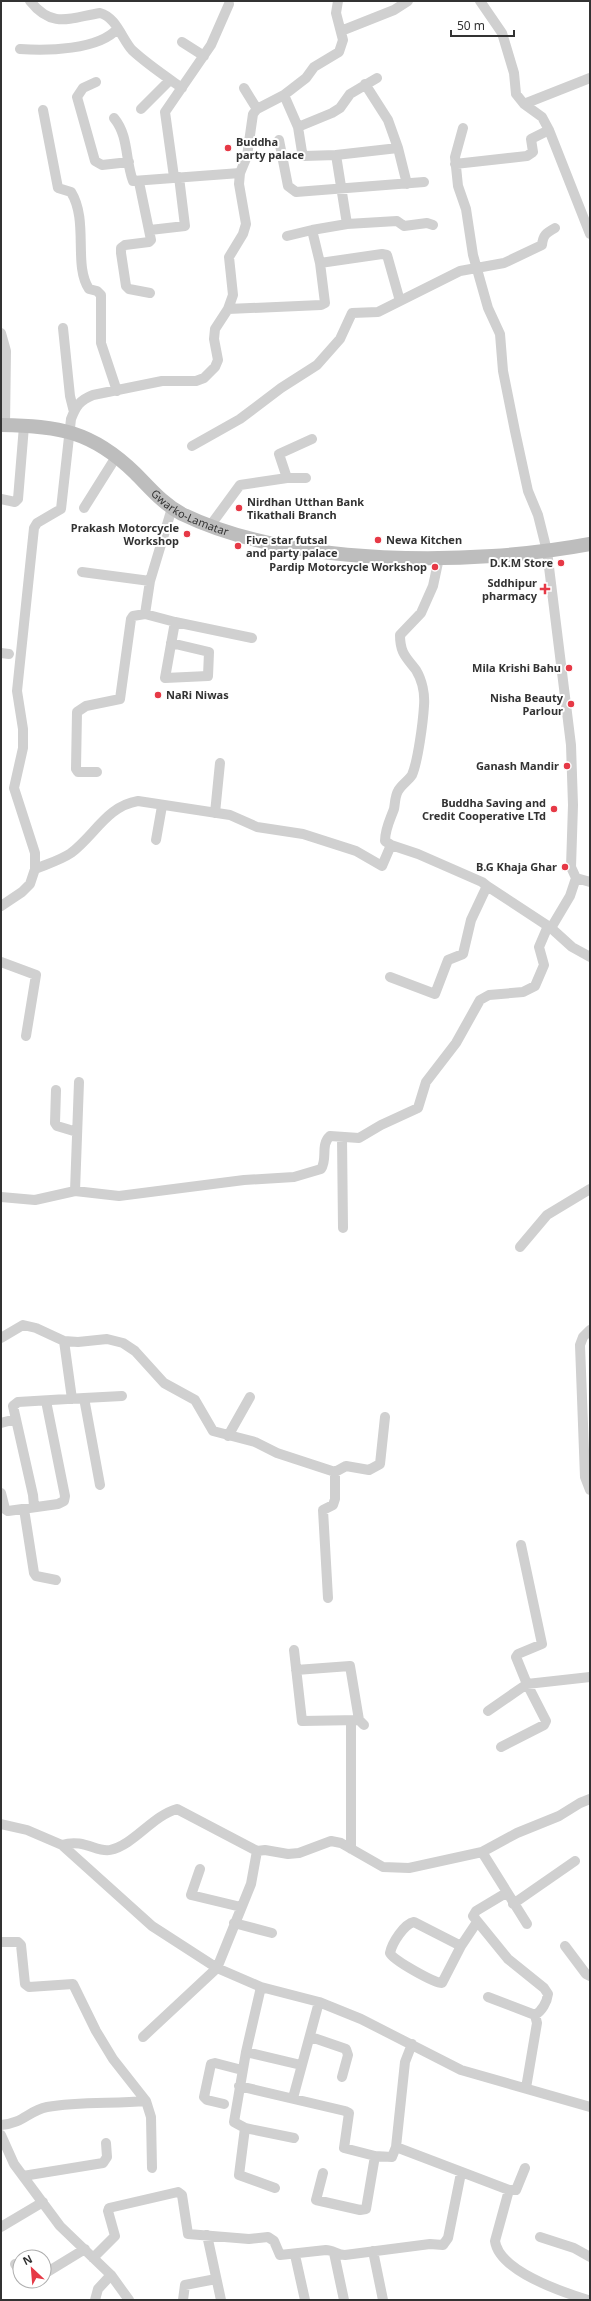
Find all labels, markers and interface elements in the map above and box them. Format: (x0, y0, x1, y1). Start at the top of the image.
scale bar (451, 12, 514, 38)
text: 50 m (457, 17, 485, 34)
place label: Buddha party palace (236, 134, 304, 162)
marker: Buddha party palace (223, 143, 233, 153)
street label: Gwarko-Lamatar (148, 486, 231, 539)
place label: Nirdhan Utthan Bank Tikathali Branch (247, 494, 364, 522)
marker: Nirdhan Utthan Bank Tikathali Branch (234, 503, 244, 513)
place label: Prakash Motorcycle Workshop (71, 520, 179, 548)
marker: Prakash Motorcycle Workshop (182, 529, 192, 539)
place label: Five star futsal and party palace (246, 532, 338, 560)
place label: Newa Kitchen (386, 532, 462, 547)
marker: Newa Kitchen (373, 535, 383, 545)
marker: Five star futsal and party palace (233, 541, 243, 551)
place label: D.K.M Store (490, 555, 553, 570)
marker: D.K.M Store (556, 558, 566, 568)
place label: Pardip Motorcycle Workshop (269, 559, 427, 574)
marker: Pardip Motorcycle Workshop (430, 562, 440, 572)
place label: Sddhipur pharmacy (482, 575, 538, 603)
marker: Sddhipur pharmacy (540, 584, 550, 594)
place label: Mila Krishi Bahu (472, 660, 561, 675)
marker: Mila Krishi Bahu (564, 663, 574, 673)
place label: NaRi Niwas (166, 687, 229, 702)
marker: NaRi Niwas (153, 690, 163, 700)
place label: Nisha Beauty Parlour (490, 690, 564, 718)
marker: Nisha Beauty Parlour (566, 699, 576, 709)
place label: Ganash Mandir (476, 758, 559, 773)
marker: Ganash Mandir (562, 761, 572, 771)
place label: Buddha Saving and Credit Cooperative LTd (422, 795, 546, 823)
marker: Buddha Saving and Credit Cooperative LTd (549, 804, 559, 814)
place label: B.G Khaja Ghar (476, 859, 557, 874)
marker: B.G Khaja Ghar (560, 862, 570, 872)
north arrow (12, 2249, 52, 2289)
text: N (20, 2251, 35, 2268)

